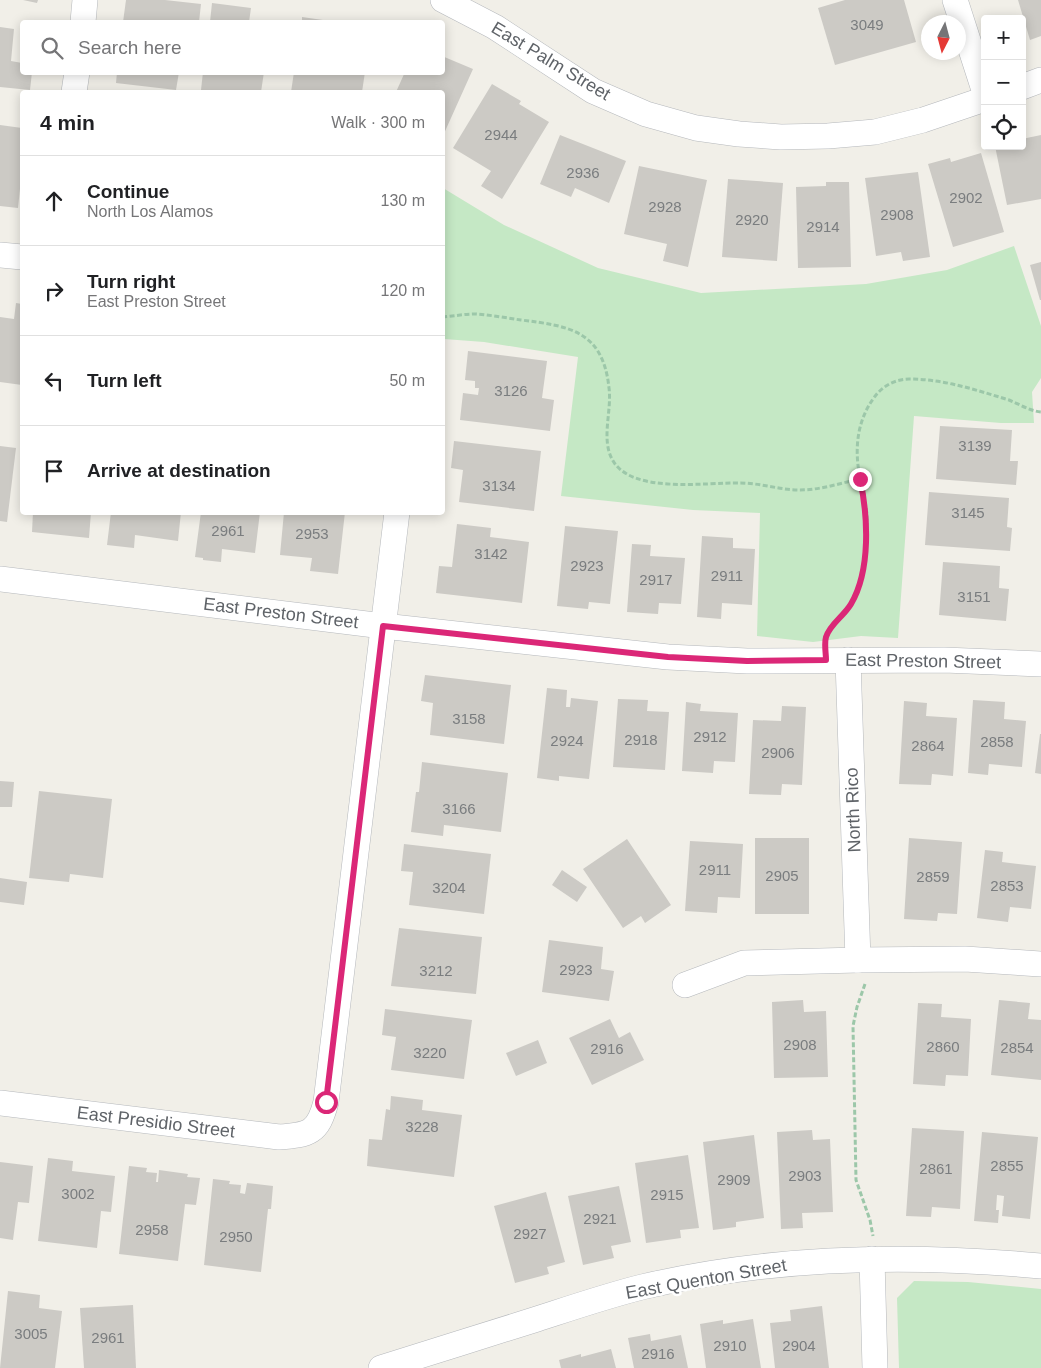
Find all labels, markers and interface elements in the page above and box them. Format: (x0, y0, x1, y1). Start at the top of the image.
north arrow (921, 15, 966, 60)
map controls (981, 15, 1026, 150)
button: + (981, 15, 1026, 60)
house number: 3049 (850, 16, 884, 33)
street label: East Palm Street (488, 18, 614, 104)
search box (20, 20, 445, 75)
icon: search (38, 34, 66, 62)
text: Search here (78, 37, 182, 58)
button: − (981, 60, 1026, 105)
button: locate (981, 105, 1026, 150)
text: 4 min (40, 111, 95, 134)
text: Walk · 300 m (331, 114, 425, 131)
house number: 2944 (484, 126, 518, 143)
house number: 2936 (566, 164, 600, 181)
text: Continue (87, 181, 169, 202)
icon: ahead (40, 187, 68, 215)
house number: 2902 (949, 189, 983, 206)
text: 130 m (381, 192, 425, 209)
house number: 2928 (648, 198, 682, 215)
text: North Los Alamos (87, 203, 213, 220)
house number: 2908 (880, 206, 914, 223)
house number: 2920 (735, 211, 769, 228)
house number: 2914 (806, 218, 840, 235)
text: Turn right (87, 271, 175, 292)
icon: right (40, 277, 68, 305)
text: 120 m (381, 282, 425, 299)
text: East Preston Street (87, 293, 226, 310)
icon: left (40, 367, 68, 395)
text: Turn left (87, 370, 162, 391)
text: 50 m (389, 372, 425, 389)
house number: 3126 (494, 382, 528, 399)
house number: 3139 (958, 437, 992, 454)
icon: arrive (40, 457, 68, 485)
text: Arrive at destination (87, 460, 271, 481)
route end (849, 468, 872, 491)
house number: 3134 (482, 477, 516, 494)
house number: 3145 (951, 504, 985, 521)
house number: 2961 (211, 522, 245, 539)
house number: 2953 (295, 525, 329, 542)
house number: 3142 (474, 545, 508, 562)
house number: 2923 (570, 557, 604, 574)
house number: 2911 (711, 567, 743, 584)
house number: 2917 (639, 571, 673, 588)
house number: 3151 (957, 588, 991, 605)
street label: East Preston Street (202, 594, 360, 632)
street label: East Preston Street (845, 650, 1001, 672)
house number: 3158 (452, 710, 486, 727)
house number: 2912 (693, 728, 727, 745)
house number: 2918 (624, 731, 658, 748)
house number: 2924 (550, 732, 584, 749)
house number: 2858 (980, 733, 1014, 750)
house number: 2864 (911, 737, 945, 754)
house number: 2906 (761, 744, 795, 761)
street label: North Rico (842, 767, 864, 853)
house number: 3166 (442, 800, 476, 817)
house number: 2911 (699, 861, 731, 878)
house number: 2905 (765, 867, 799, 884)
house number: 2859 (916, 868, 950, 885)
house number: 2853 (990, 877, 1024, 894)
house number: 3204 (432, 879, 466, 896)
house number: 2923 (559, 961, 593, 978)
house number: 3212 (419, 962, 453, 979)
house number: 2908 (783, 1036, 817, 1053)
house number: 2860 (926, 1038, 960, 1055)
house number: 2854 (1000, 1039, 1034, 1056)
house number: 2916 (590, 1040, 624, 1057)
house number: 3220 (413, 1044, 447, 1061)
route start (315, 1091, 338, 1114)
street label: East Presidio Street (76, 1102, 236, 1142)
house number: 3228 (405, 1118, 439, 1135)
house number: 2855 (990, 1157, 1024, 1174)
house number: 2861 (919, 1160, 953, 1177)
house number: 2903 (788, 1167, 822, 1184)
house number: 2909 (717, 1171, 751, 1188)
house number: 3002 (61, 1185, 95, 1202)
house number: 2915 (650, 1186, 684, 1203)
house number: 2921 (583, 1210, 617, 1227)
house number: 2958 (135, 1221, 169, 1238)
house number: 2927 (513, 1225, 547, 1242)
house number: 2950 (219, 1228, 253, 1245)
street label: East Quenton Street (624, 1255, 788, 1303)
house number: 3005 (14, 1325, 48, 1342)
house number: 2961 (91, 1329, 125, 1346)
house number: 2910 (713, 1337, 747, 1354)
house number: 2904 (782, 1337, 816, 1354)
house number: 2916 (641, 1345, 675, 1362)

